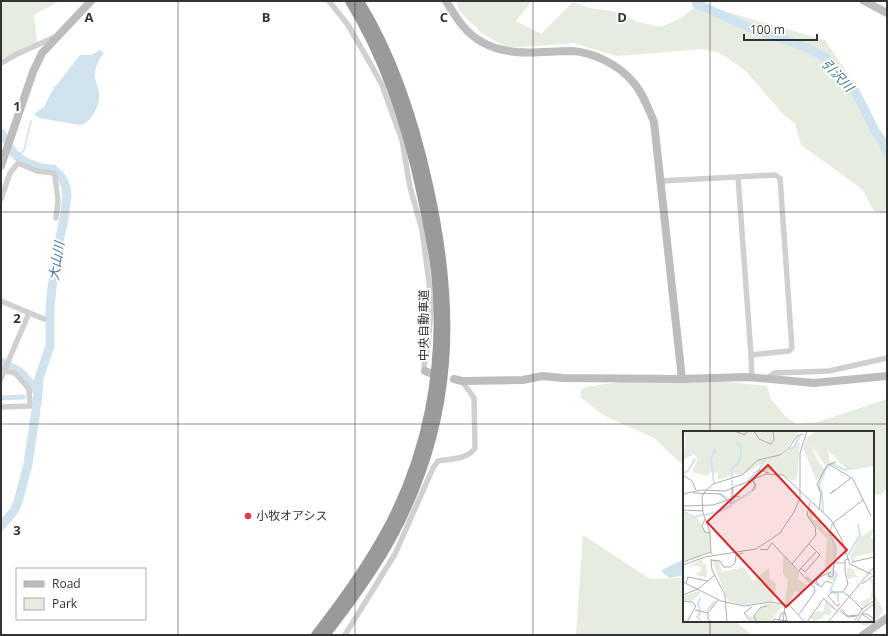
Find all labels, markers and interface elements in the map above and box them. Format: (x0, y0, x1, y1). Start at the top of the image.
text: A (85, 8, 94, 26)
text: B (262, 8, 271, 26)
text: C (440, 8, 448, 26)
text: D (617, 8, 627, 26)
scale bar (744, 16, 817, 42)
text: 100 m (750, 21, 785, 38)
water label: 引沢川 (818, 55, 859, 97)
text: 1 (13, 97, 21, 115)
water label: 大山川 (44, 238, 68, 282)
street label: 中央自動車道 (415, 289, 432, 361)
text: 2 (13, 309, 21, 327)
inset map (683, 431, 874, 622)
place label: 小牧オアシス (256, 507, 328, 524)
marker: 小牧オアシス (243, 511, 253, 521)
text: 3 (13, 521, 21, 539)
legend (16, 568, 146, 620)
text: Road (52, 575, 81, 592)
text: Park (52, 595, 78, 612)

